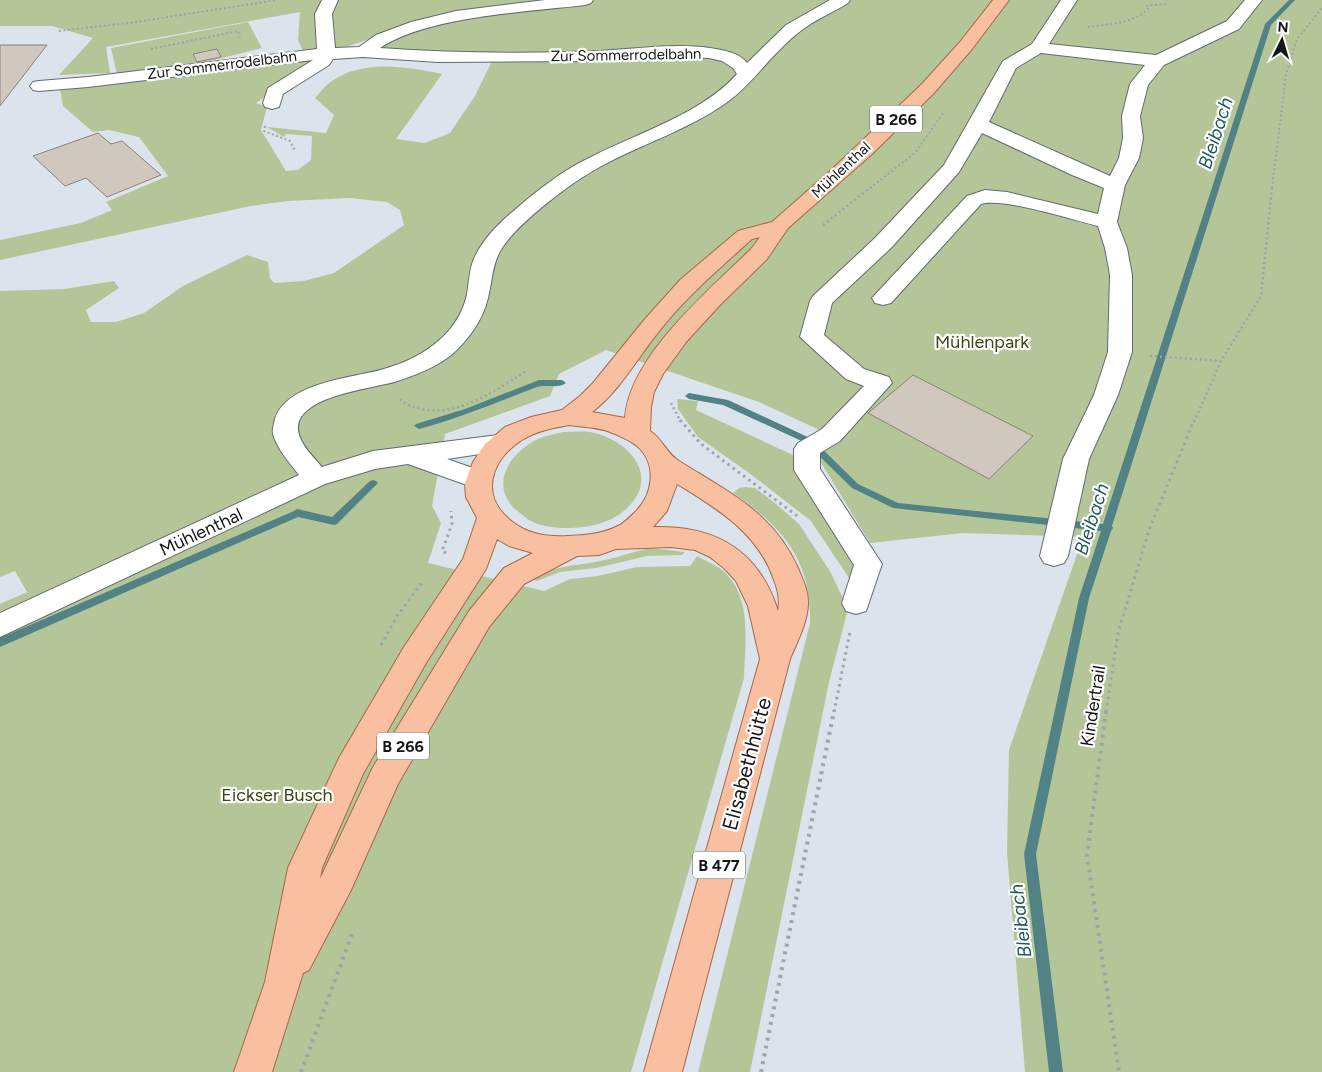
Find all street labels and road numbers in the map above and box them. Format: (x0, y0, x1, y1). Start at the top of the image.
street label: Zur Sommerrodelbahn (551, 45, 701, 65)
street label: Zur Sommerrodelbahn (146, 47, 298, 83)
road number: B 266 (870, 106, 922, 132)
street label: Mühlenthal (808, 138, 874, 202)
street label: Mühlenthal (156, 503, 246, 561)
street label: Kindertrail (1076, 664, 1110, 748)
street label: Elisabethhütte (717, 695, 776, 833)
road number: B 266 (377, 732, 429, 759)
road number: B 477 (693, 852, 745, 878)

